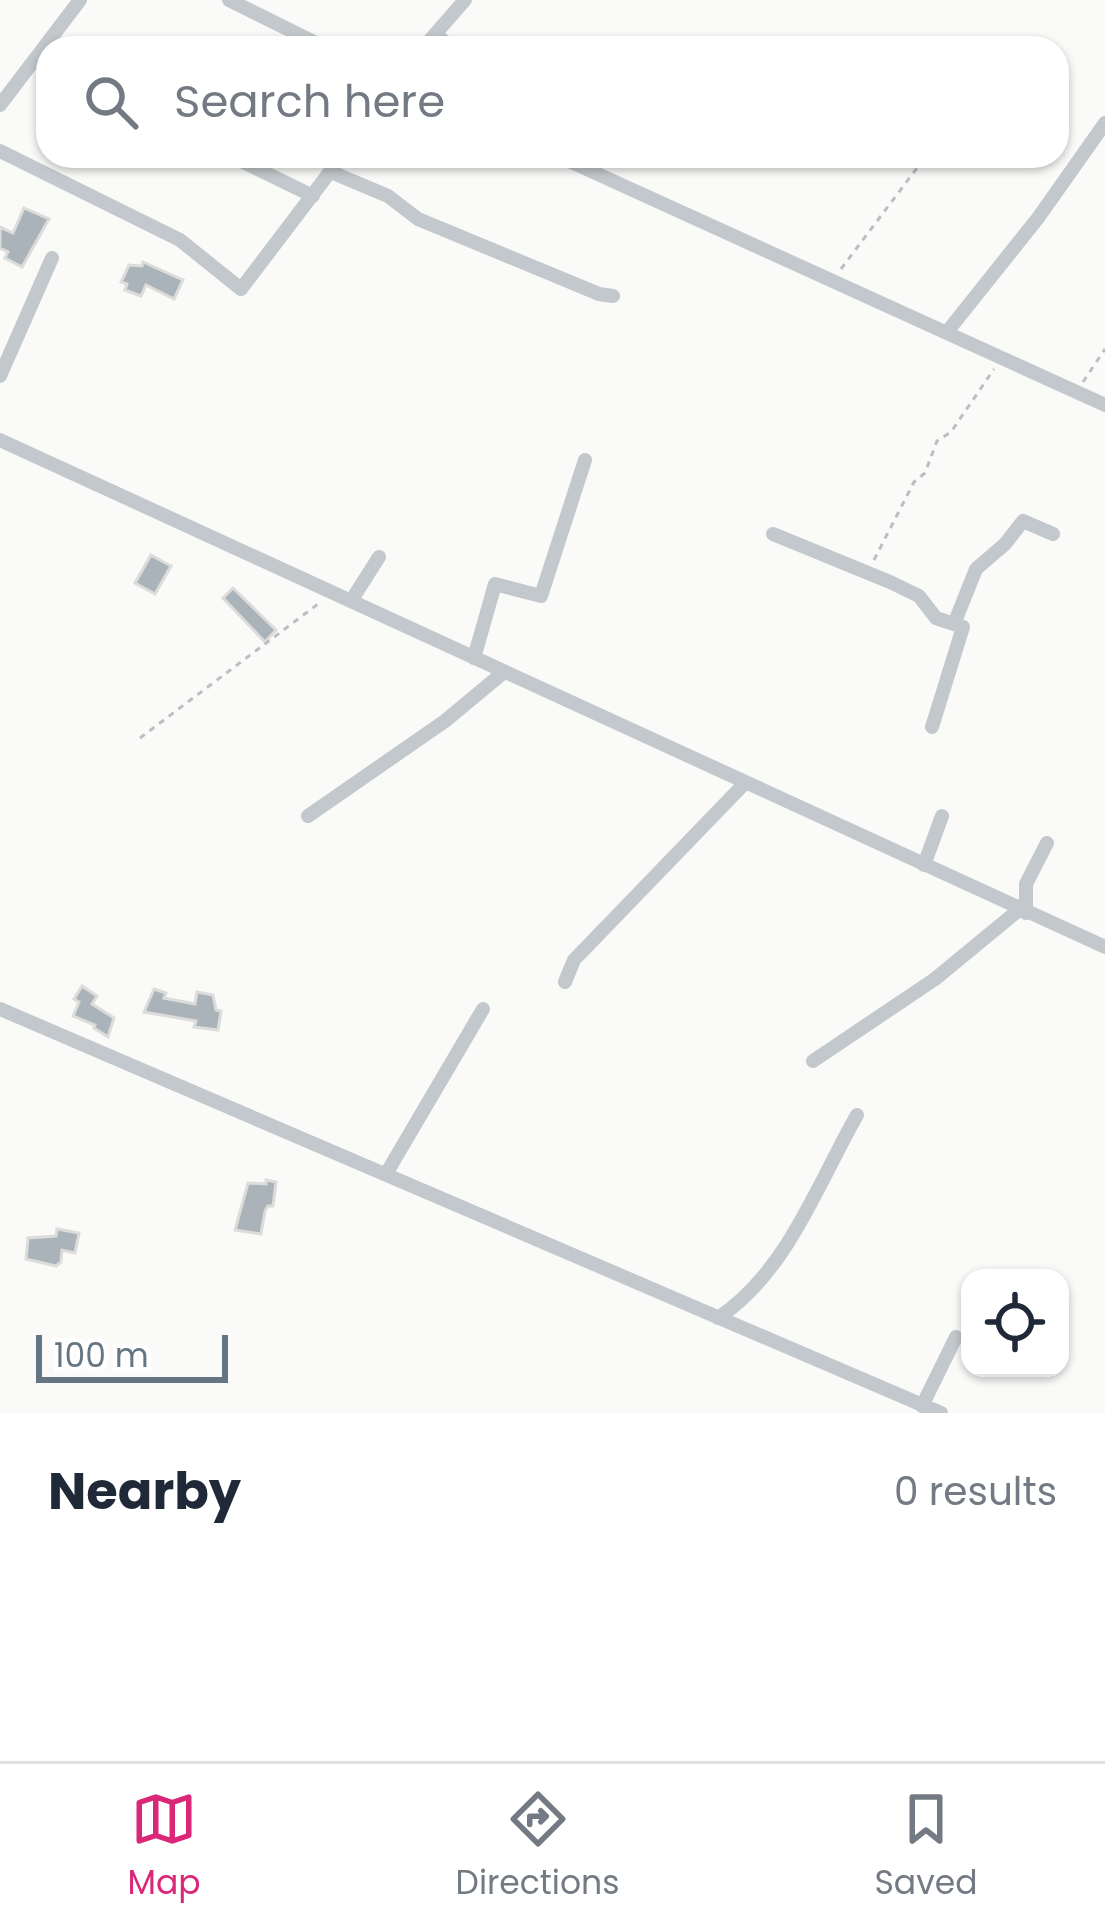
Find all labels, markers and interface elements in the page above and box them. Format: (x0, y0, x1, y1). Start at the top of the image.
search box (36, 36, 1069, 168)
icon: search (78, 69, 144, 135)
text: Search here (174, 70, 445, 133)
map controls (961, 1269, 1069, 1377)
button: locate (961, 1269, 1069, 1377)
scale bar (36, 1329, 228, 1382)
text: 100 m (54, 1332, 149, 1379)
text: Nearby (48, 1455, 241, 1527)
text: 0 results (894, 1464, 1057, 1519)
tab: Map (128, 1786, 201, 1908)
tab: Directions (456, 1786, 619, 1908)
tab: Saved (875, 1786, 977, 1908)

